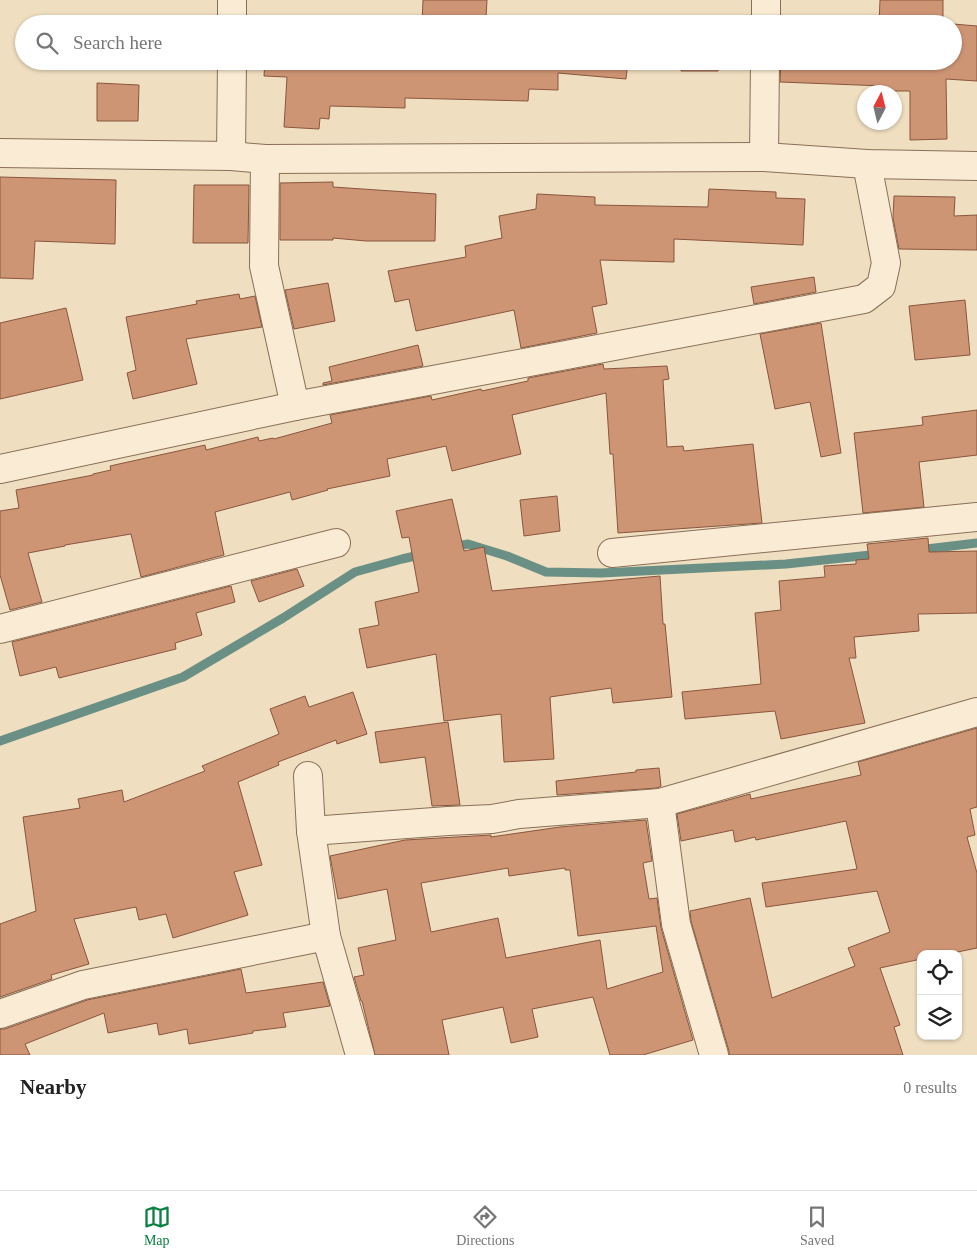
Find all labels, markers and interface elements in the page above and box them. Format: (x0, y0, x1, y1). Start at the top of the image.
search box (15, 15, 962, 70)
icon: search (33, 29, 61, 57)
text: Search here (73, 32, 162, 53)
north arrow (857, 85, 902, 130)
map controls (917, 950, 962, 1040)
button: locate (917, 950, 962, 995)
button: layers (917, 995, 962, 1040)
text: Nearby (20, 1075, 87, 1099)
text: 0 results (903, 1079, 957, 1096)
tab: Map (143, 1203, 171, 1249)
tab: Directions (456, 1203, 515, 1249)
tab: Saved (800, 1203, 834, 1249)

